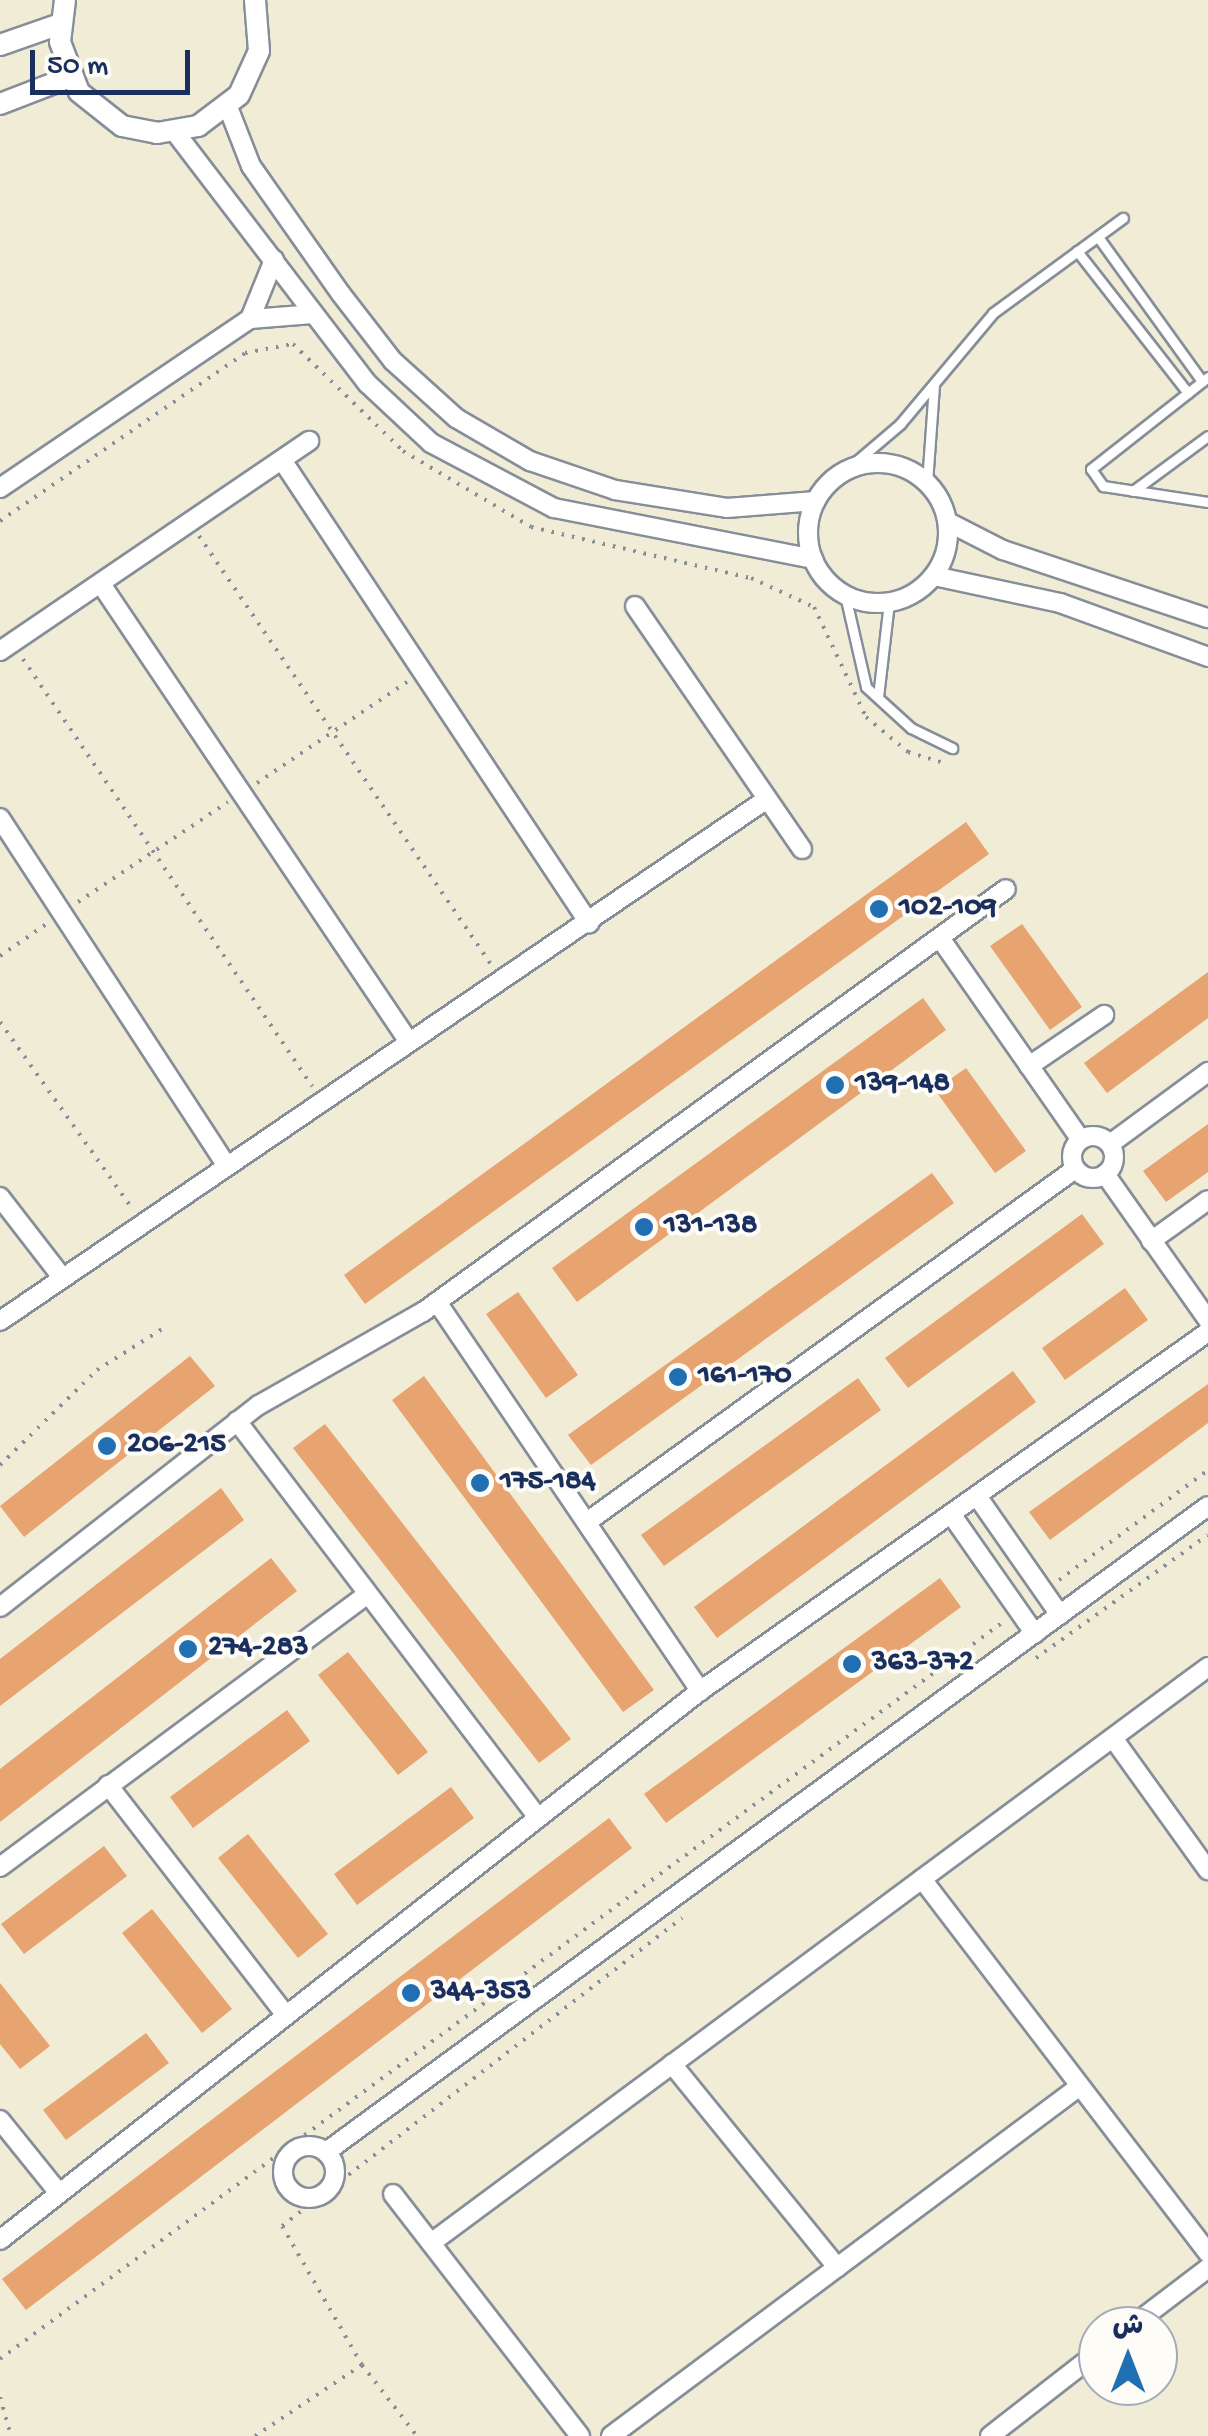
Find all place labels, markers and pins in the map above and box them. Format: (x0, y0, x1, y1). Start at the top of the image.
place label: 102-109 (899, 891, 996, 927)
marker: 102-109 (868, 898, 890, 920)
place label: 139-148 (855, 1067, 950, 1103)
marker: 139-148 (824, 1074, 846, 1096)
place label: 131-138 (664, 1209, 757, 1245)
marker: 131-138 (633, 1216, 655, 1238)
place label: 161-170 (698, 1359, 792, 1395)
marker: 161-170 (667, 1366, 689, 1388)
place label: 206-215 (127, 1428, 226, 1464)
marker: 206-215 (96, 1435, 118, 1457)
place label: 175-184 (500, 1465, 596, 1501)
marker: 175-184 (469, 1472, 491, 1494)
place label: 274-283 (208, 1631, 309, 1667)
marker: 274-283 (177, 1638, 199, 1660)
place label: 363-372 (872, 1646, 974, 1682)
marker: 363-372 (841, 1653, 863, 1675)
place label: 344-353 (431, 1975, 531, 2011)
marker: 344-353 (400, 1982, 422, 2004)

